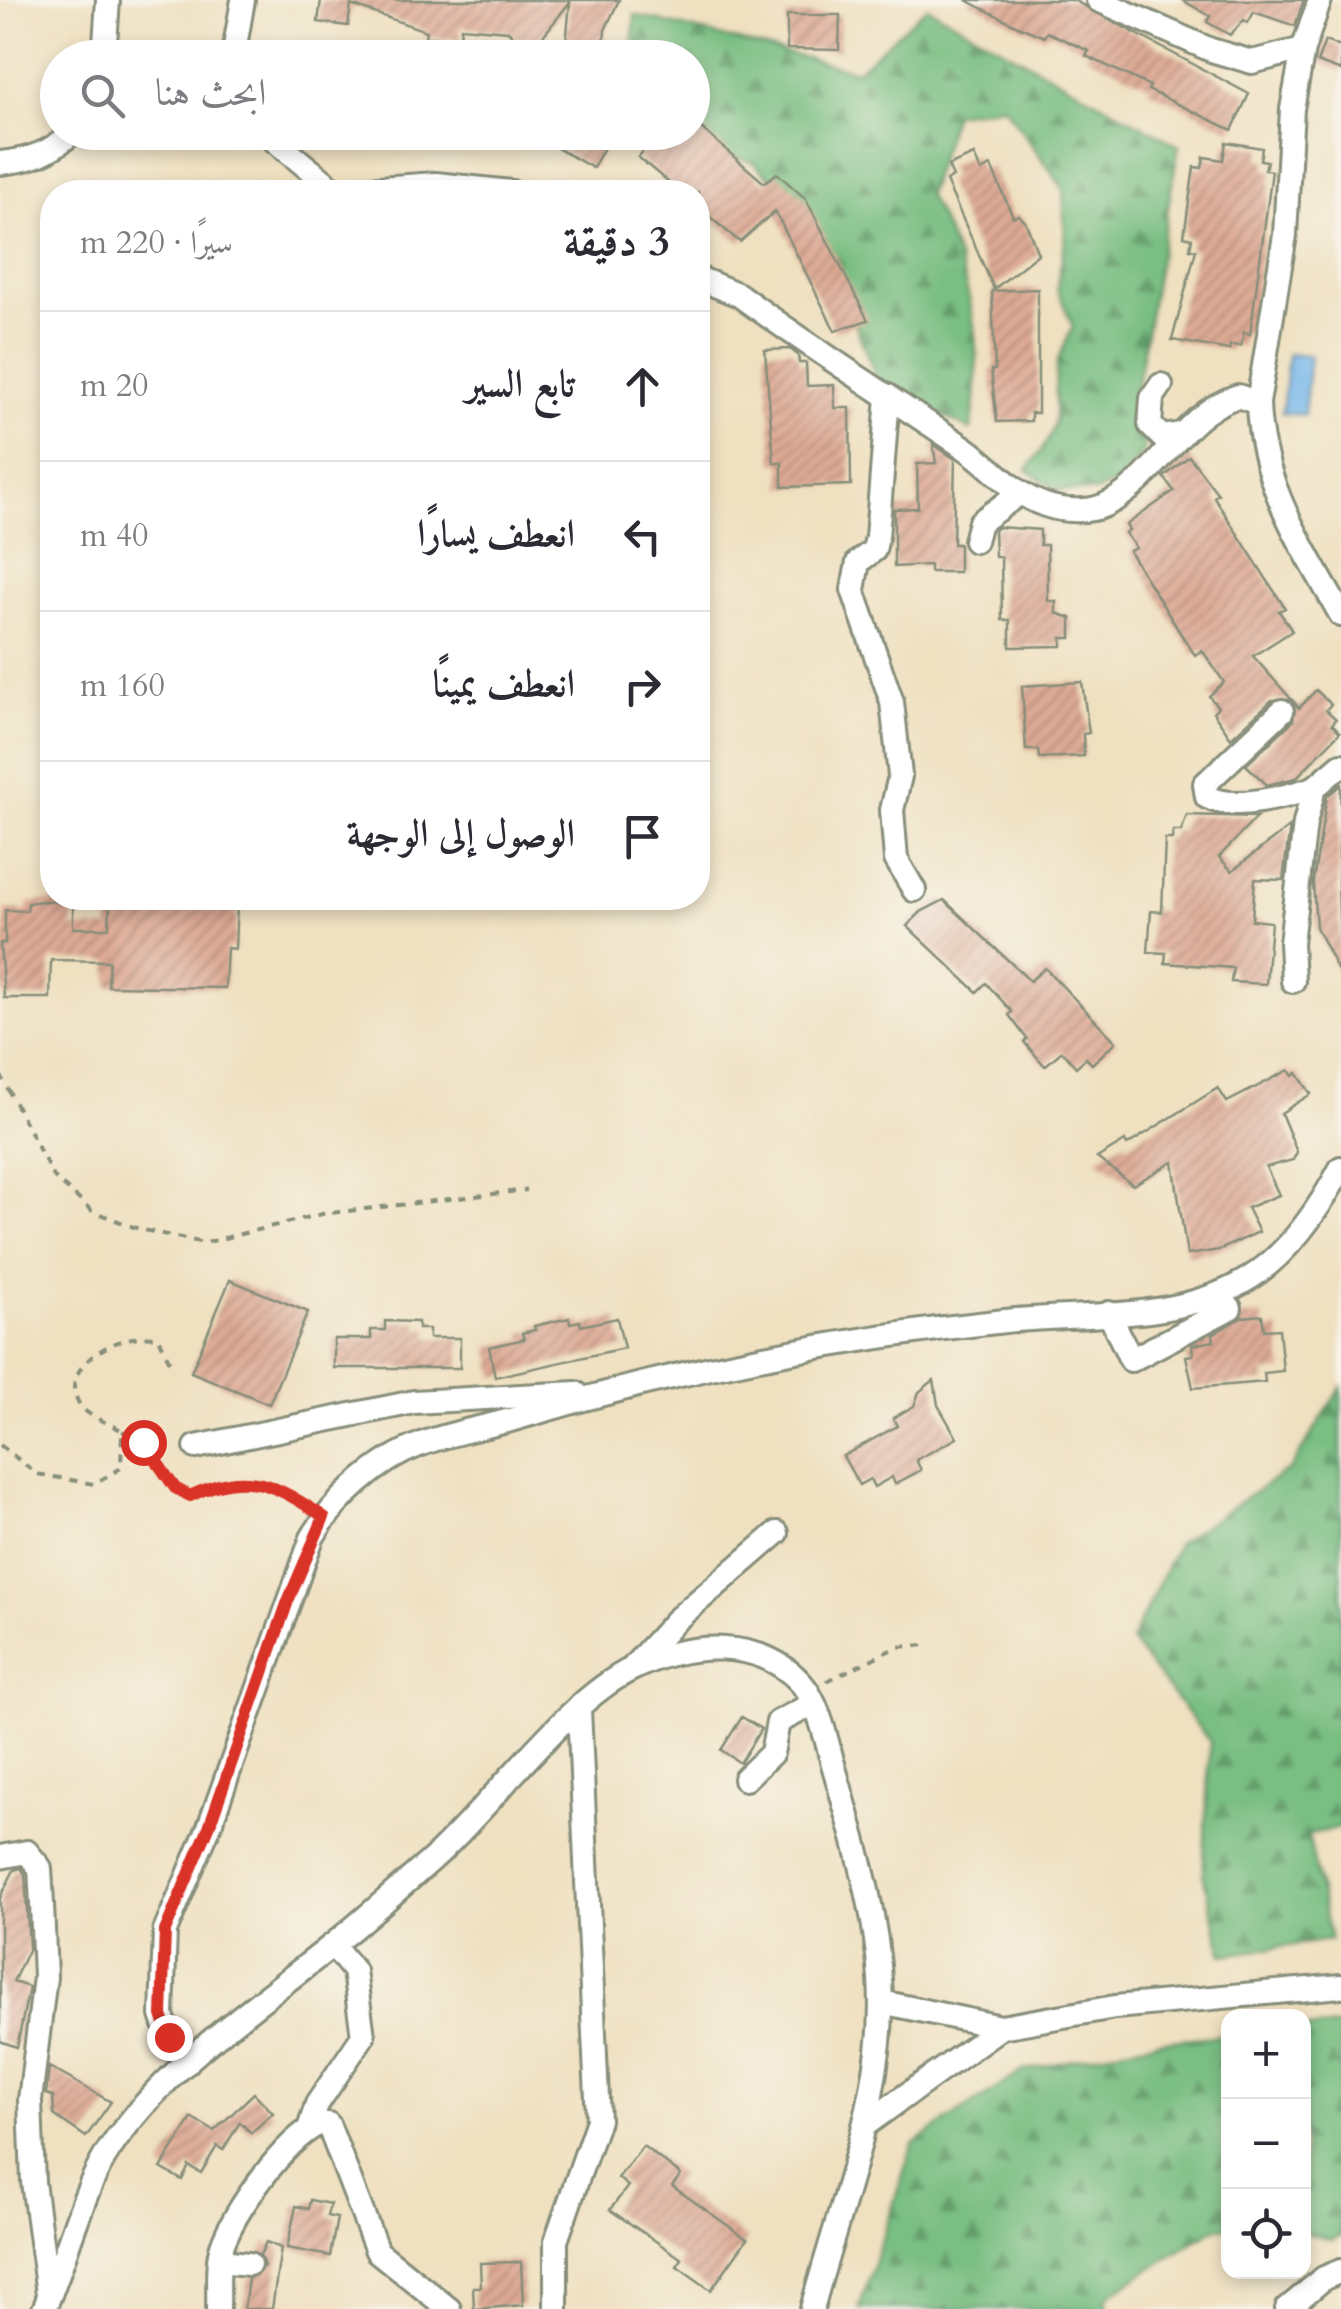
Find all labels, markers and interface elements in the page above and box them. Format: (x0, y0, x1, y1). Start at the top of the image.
search box (40, 40, 710, 150)
text: ابحث هنا (155, 67, 267, 119)
icon: search (75, 68, 130, 123)
text: 3 دقيقة (564, 213, 670, 270)
text: سيرًا · 220 m (80, 221, 233, 265)
text: تابع السير (466, 358, 575, 410)
icon: ahead (615, 359, 670, 414)
text: 20 m (80, 364, 148, 408)
text: انعطف يسارًا (417, 508, 575, 560)
icon: left (615, 509, 670, 564)
text: 40 m (80, 514, 148, 558)
text: انعطف يمينًا (432, 658, 575, 710)
icon: right (615, 659, 670, 714)
text: 160 m (80, 664, 165, 708)
text: الوصول إلى الوجهة (346, 808, 575, 860)
icon: arrive (615, 809, 670, 864)
route start (121, 1420, 167, 1466)
map controls (1221, 2009, 1311, 2279)
button: + (1221, 2009, 1311, 2099)
route end (147, 2015, 193, 2061)
button: − (1221, 2099, 1311, 2189)
button: locate (1221, 2189, 1311, 2279)

